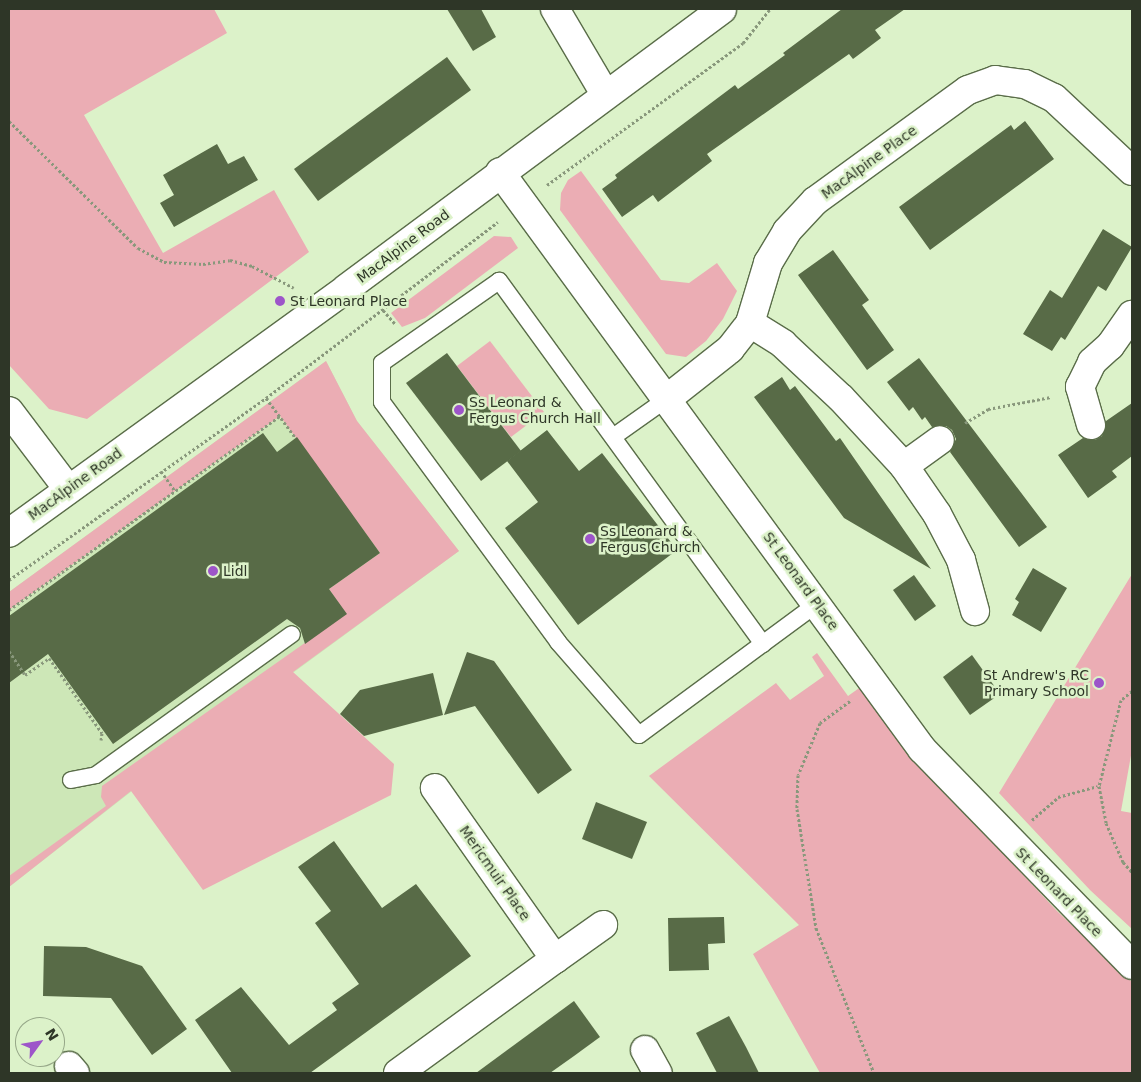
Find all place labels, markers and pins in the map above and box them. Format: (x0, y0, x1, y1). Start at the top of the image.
place label: St Leonard Place (290, 293, 407, 309)
marker: St Leonard Place (274, 295, 286, 307)
place label: Ss Leonard & Fergus Church Hall (469, 394, 601, 427)
marker: Ss Leonard & Fergus Church Hall (453, 404, 465, 416)
place label: Ss Leonard & Fergus Church (600, 523, 700, 556)
marker: Ss Leonard & Fergus Church (584, 533, 596, 545)
place label: Lidl (223, 563, 247, 579)
marker: Lidl (207, 565, 219, 577)
place label: St Andrew's RC Primary School (983, 667, 1089, 700)
marker: St Andrew's RC Primary School (1093, 677, 1105, 689)

